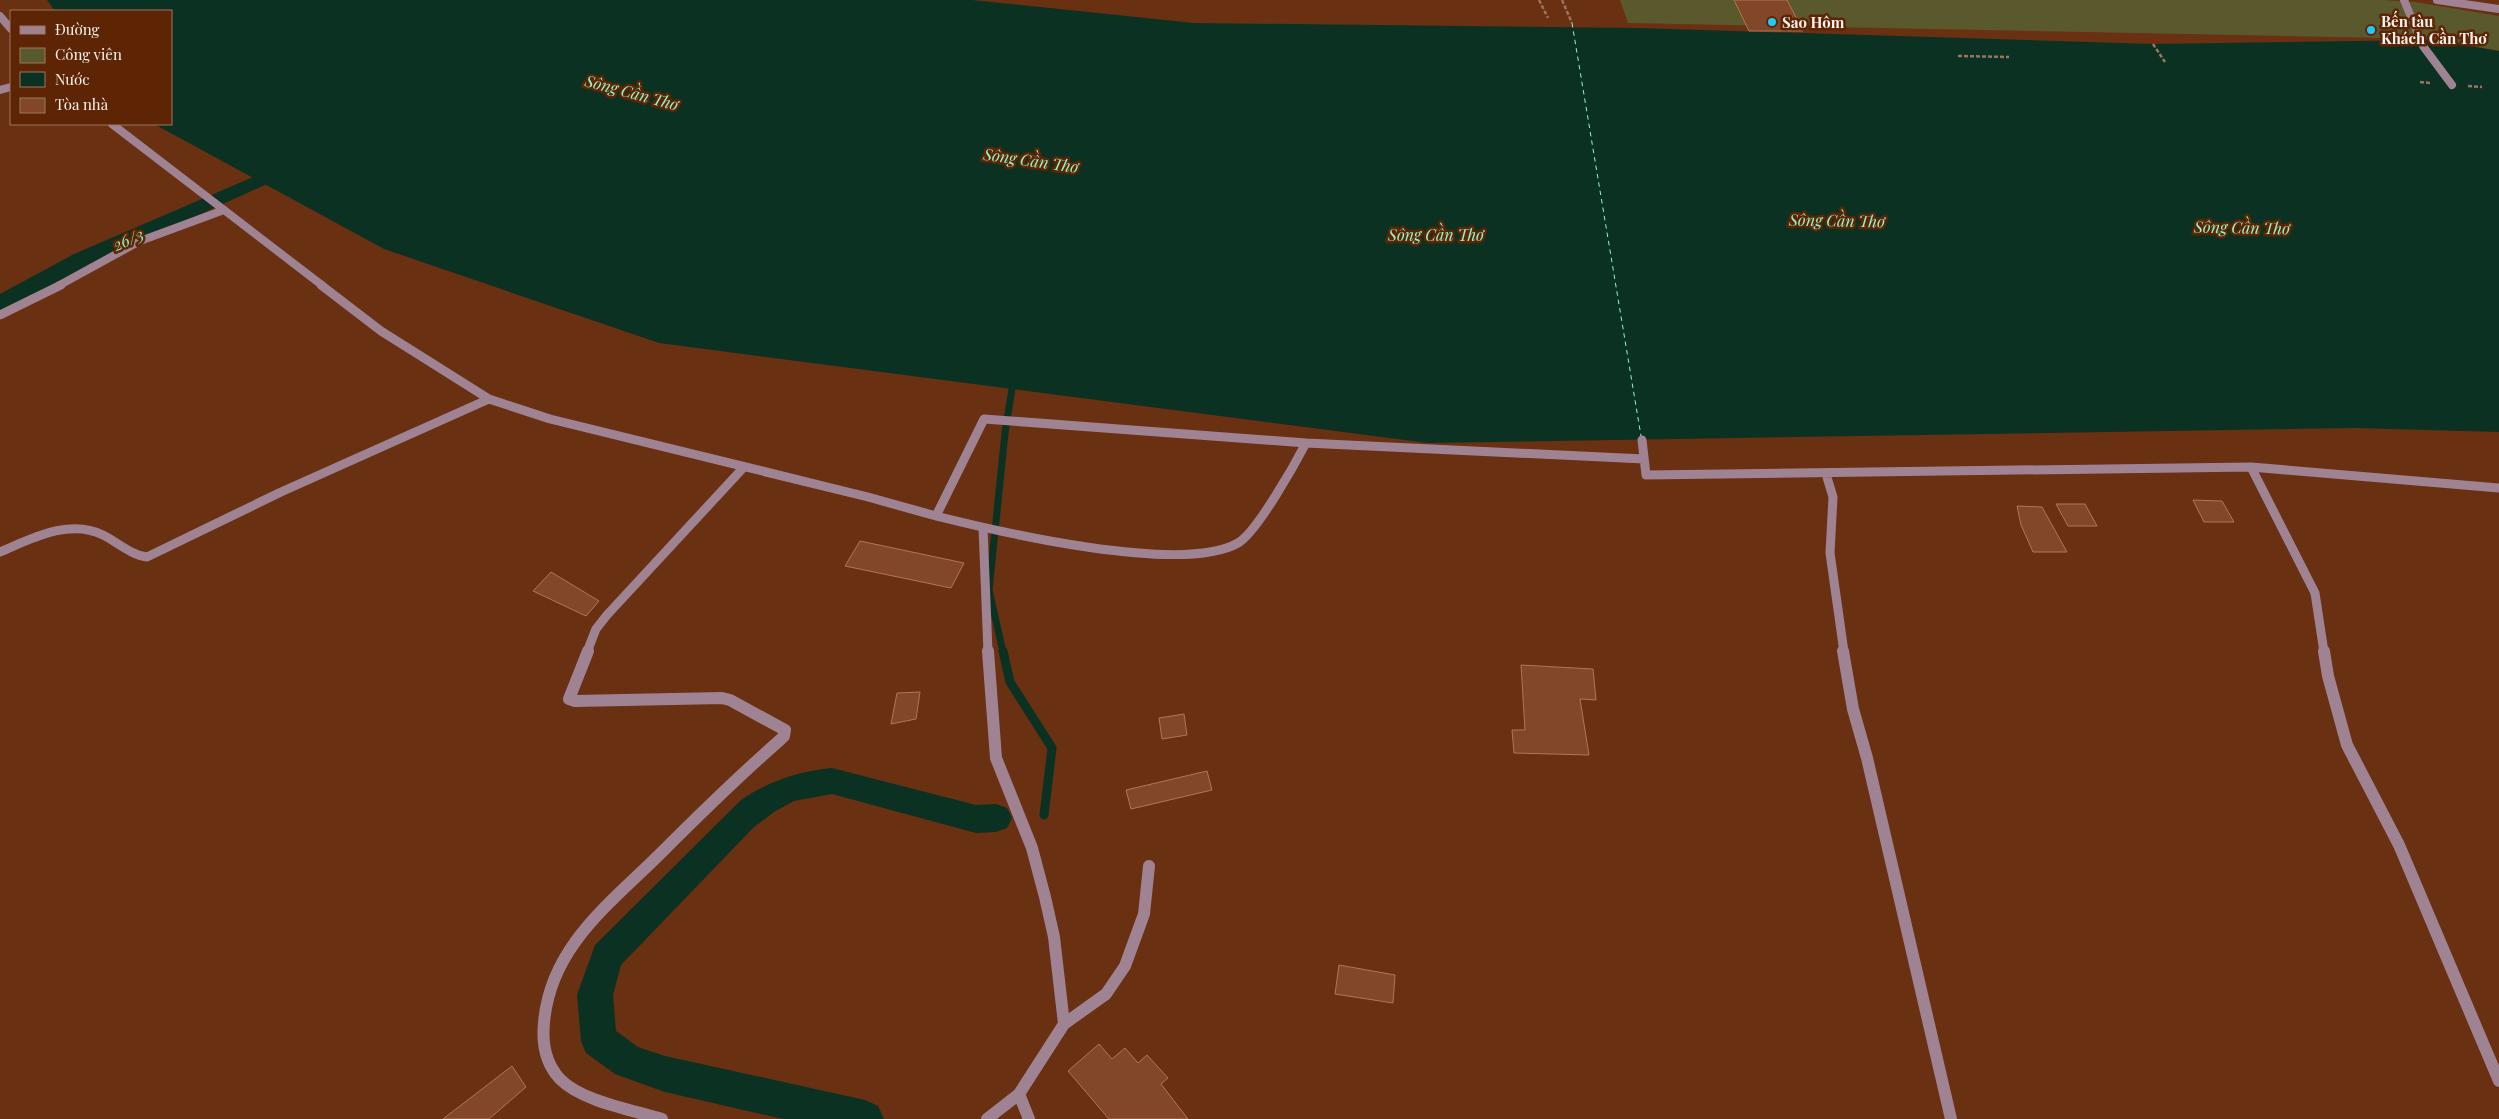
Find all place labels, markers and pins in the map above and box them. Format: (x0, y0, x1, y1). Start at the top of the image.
place label: Bến tàu Khách Cần Thơ (2381, 10, 2487, 48)
place label: Sao Hôm (1782, 12, 1845, 32)
marker: Sao Hôm (1766, 16, 1778, 28)
marker: Bến tàu Khách Cần Thơ (2365, 24, 2377, 36)

